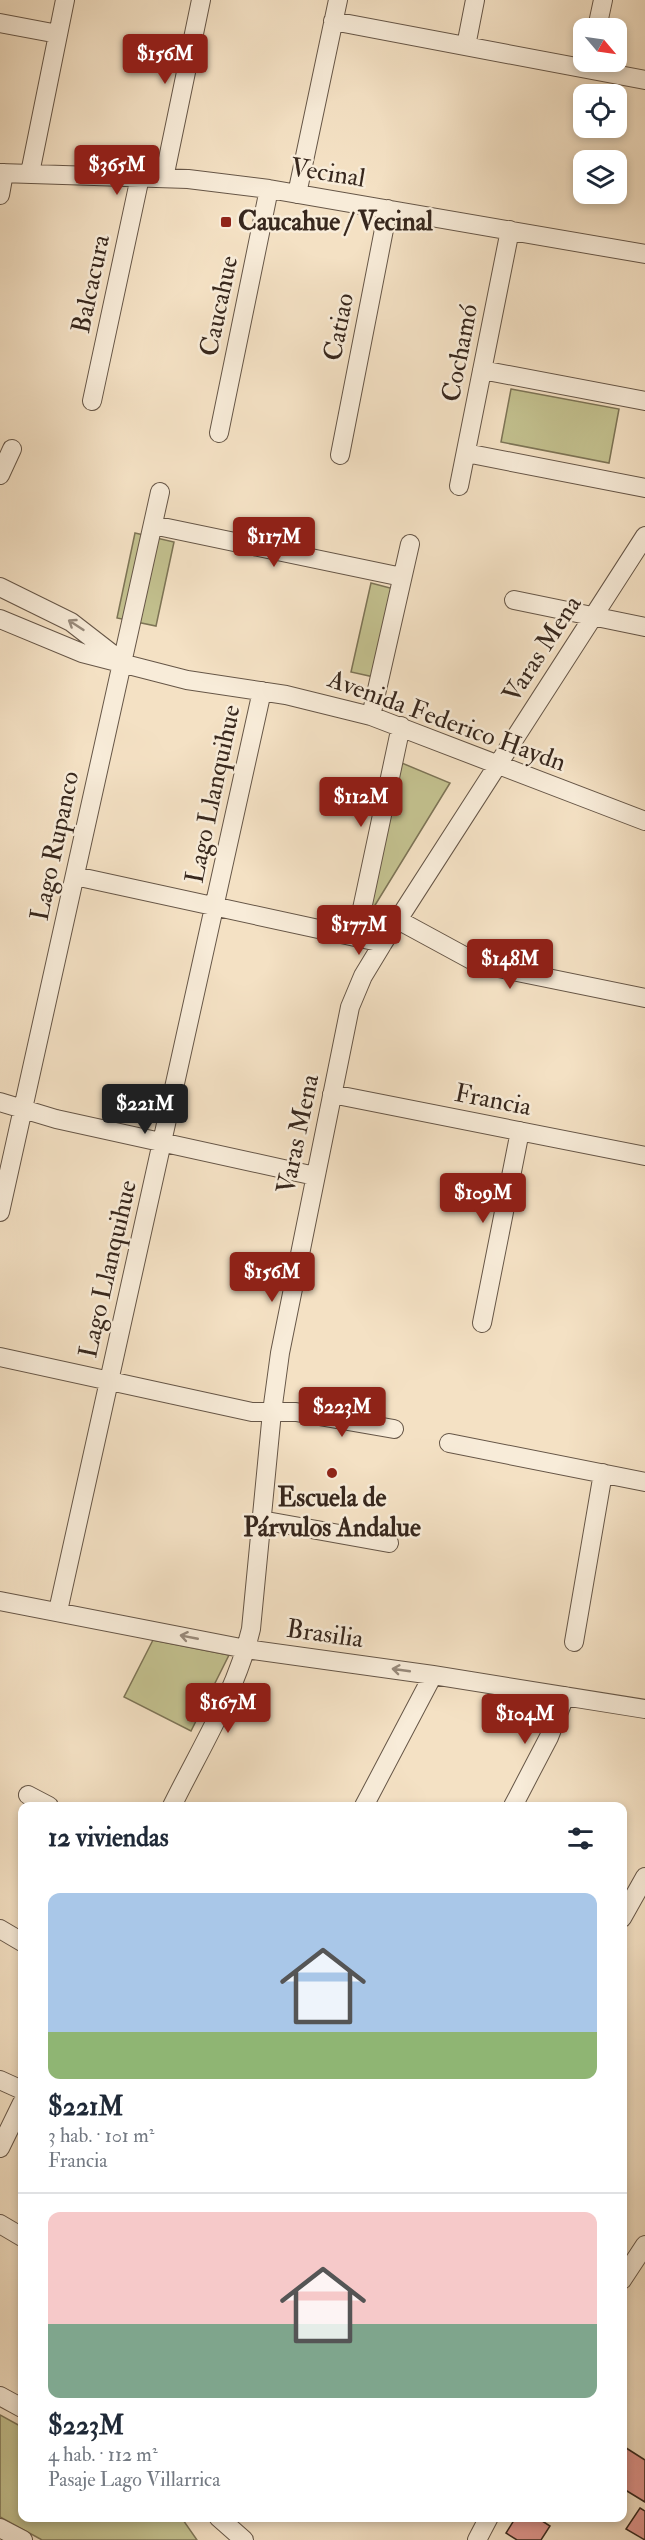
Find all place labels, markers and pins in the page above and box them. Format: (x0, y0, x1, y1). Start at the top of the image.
pin: $156M (123, 34, 207, 85)
pin: $365M (75, 145, 159, 196)
place label: Caucahue / Vecinal (238, 206, 433, 238)
marker: Caucahue / Vecinal (219, 215, 233, 229)
pin: $117M (232, 517, 316, 568)
pin: $112M (319, 777, 403, 828)
pin: $177M (317, 905, 401, 956)
pin: $148M (468, 939, 552, 990)
pin: $221M (103, 1084, 187, 1135)
pin: $109M (441, 1173, 525, 1224)
pin: $156M (230, 1252, 314, 1303)
pin: $223M (300, 1387, 384, 1438)
marker: Escuela de Párvulos Andalue (325, 1466, 339, 1480)
place label: Escuela de Párvulos Andalue (243, 1482, 421, 1544)
pin: $167M (186, 1683, 270, 1734)
pin: $104M (483, 1694, 567, 1745)

